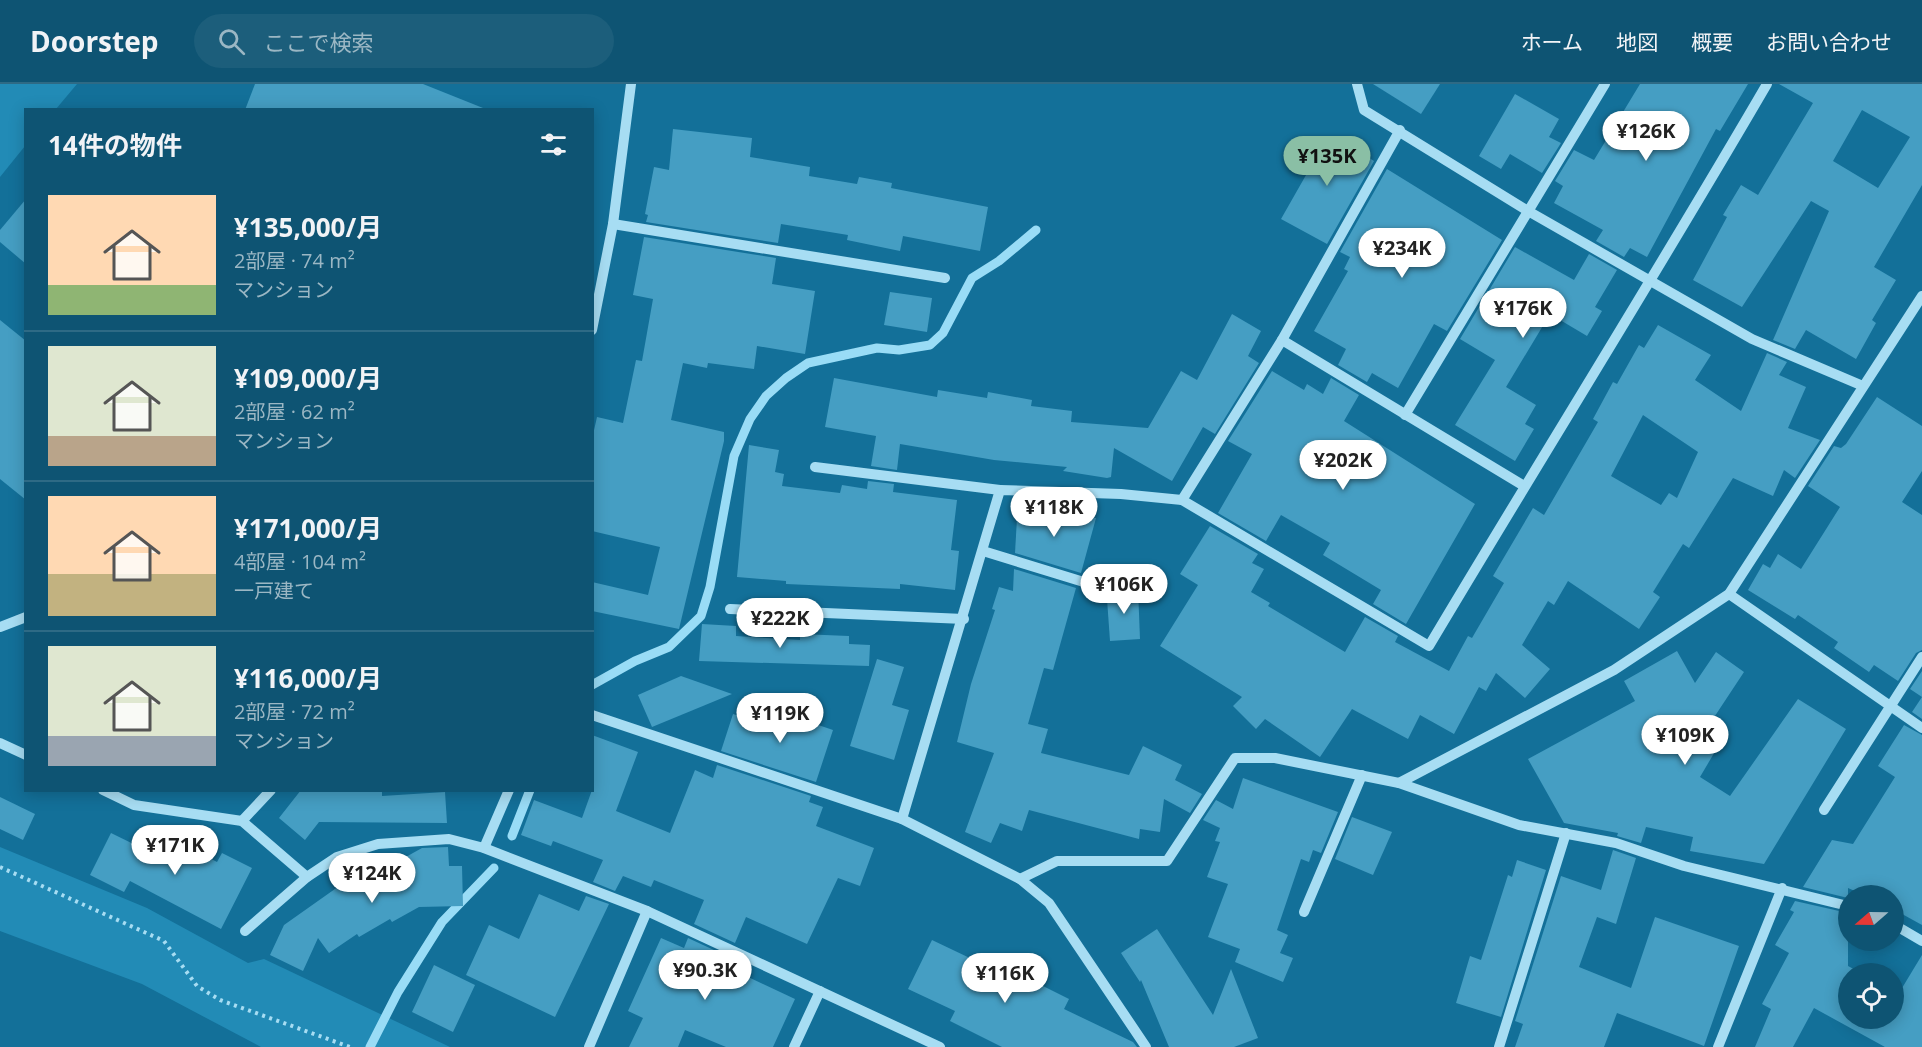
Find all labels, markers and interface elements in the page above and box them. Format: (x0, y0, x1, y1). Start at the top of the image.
search box (194, 14, 614, 68)
text: Doorstep (30, 22, 158, 60)
icon: search (215, 25, 248, 58)
text: ここで検索 (263, 27, 373, 57)
text: ホーム (1521, 28, 1583, 56)
text: 地図 (1616, 28, 1658, 56)
text: 概要 (1691, 28, 1733, 56)
text: お問い合わせ (1766, 28, 1892, 56)
pin: ¥126K (1604, 111, 1688, 162)
text: ¥126K (1616, 117, 1676, 144)
text: 14件の物件 (48, 127, 182, 163)
icon: filters (537, 128, 570, 161)
pin: ¥135K (1285, 136, 1369, 187)
text: ¥135K (1297, 142, 1357, 169)
text: ¥135,000/月 (234, 209, 382, 245)
icon: home (96, 219, 168, 291)
pin: ¥234K (1360, 228, 1444, 279)
text: ¥234K (1372, 234, 1432, 261)
text: 2部屋 · 74 m² (234, 247, 355, 274)
text: マンション (234, 276, 334, 303)
pin: ¥176K (1481, 288, 1565, 339)
text: ¥176K (1493, 294, 1553, 321)
text: ¥109,000/月 (234, 360, 382, 396)
icon: home (96, 370, 168, 442)
text: 2部屋 · 62 m² (234, 398, 355, 425)
text: マンション (234, 427, 334, 454)
pin: ¥202K (1301, 440, 1385, 491)
text: ¥202K (1313, 446, 1373, 473)
pin: ¥118K (1012, 487, 1096, 538)
text: ¥118K (1024, 493, 1084, 520)
text: ¥171,000/月 (234, 510, 382, 546)
icon: home (96, 520, 168, 592)
text: 4部屋 · 104 m² (234, 548, 366, 575)
pin: ¥106K (1082, 564, 1166, 615)
text: ¥106K (1094, 570, 1154, 597)
text: 一戸建て (234, 577, 314, 604)
pin: ¥222K (738, 598, 822, 649)
text: ¥222K (750, 604, 810, 631)
text: ¥116,000/月 (234, 660, 382, 696)
icon: home (96, 670, 168, 742)
pin: ¥119K (738, 693, 822, 744)
text: 2部屋 · 72 m² (234, 698, 355, 725)
text: ¥119K (750, 699, 810, 726)
pin: ¥109K (1643, 715, 1727, 766)
text: ¥109K (1655, 721, 1715, 748)
text: マンション (234, 727, 334, 754)
pin: ¥171K (133, 825, 217, 876)
text: ¥171K (145, 831, 205, 858)
pin: ¥124K (330, 853, 414, 904)
text: ¥124K (342, 859, 402, 886)
north arrow (1838, 885, 1904, 951)
map controls (1838, 885, 1904, 1029)
pin: ¥90.3K (656, 950, 754, 1001)
pin: ¥116K (963, 953, 1047, 1004)
text: ¥90.3K (673, 956, 737, 983)
text: ¥116K (975, 959, 1035, 986)
button: locate (1838, 963, 1904, 1029)

